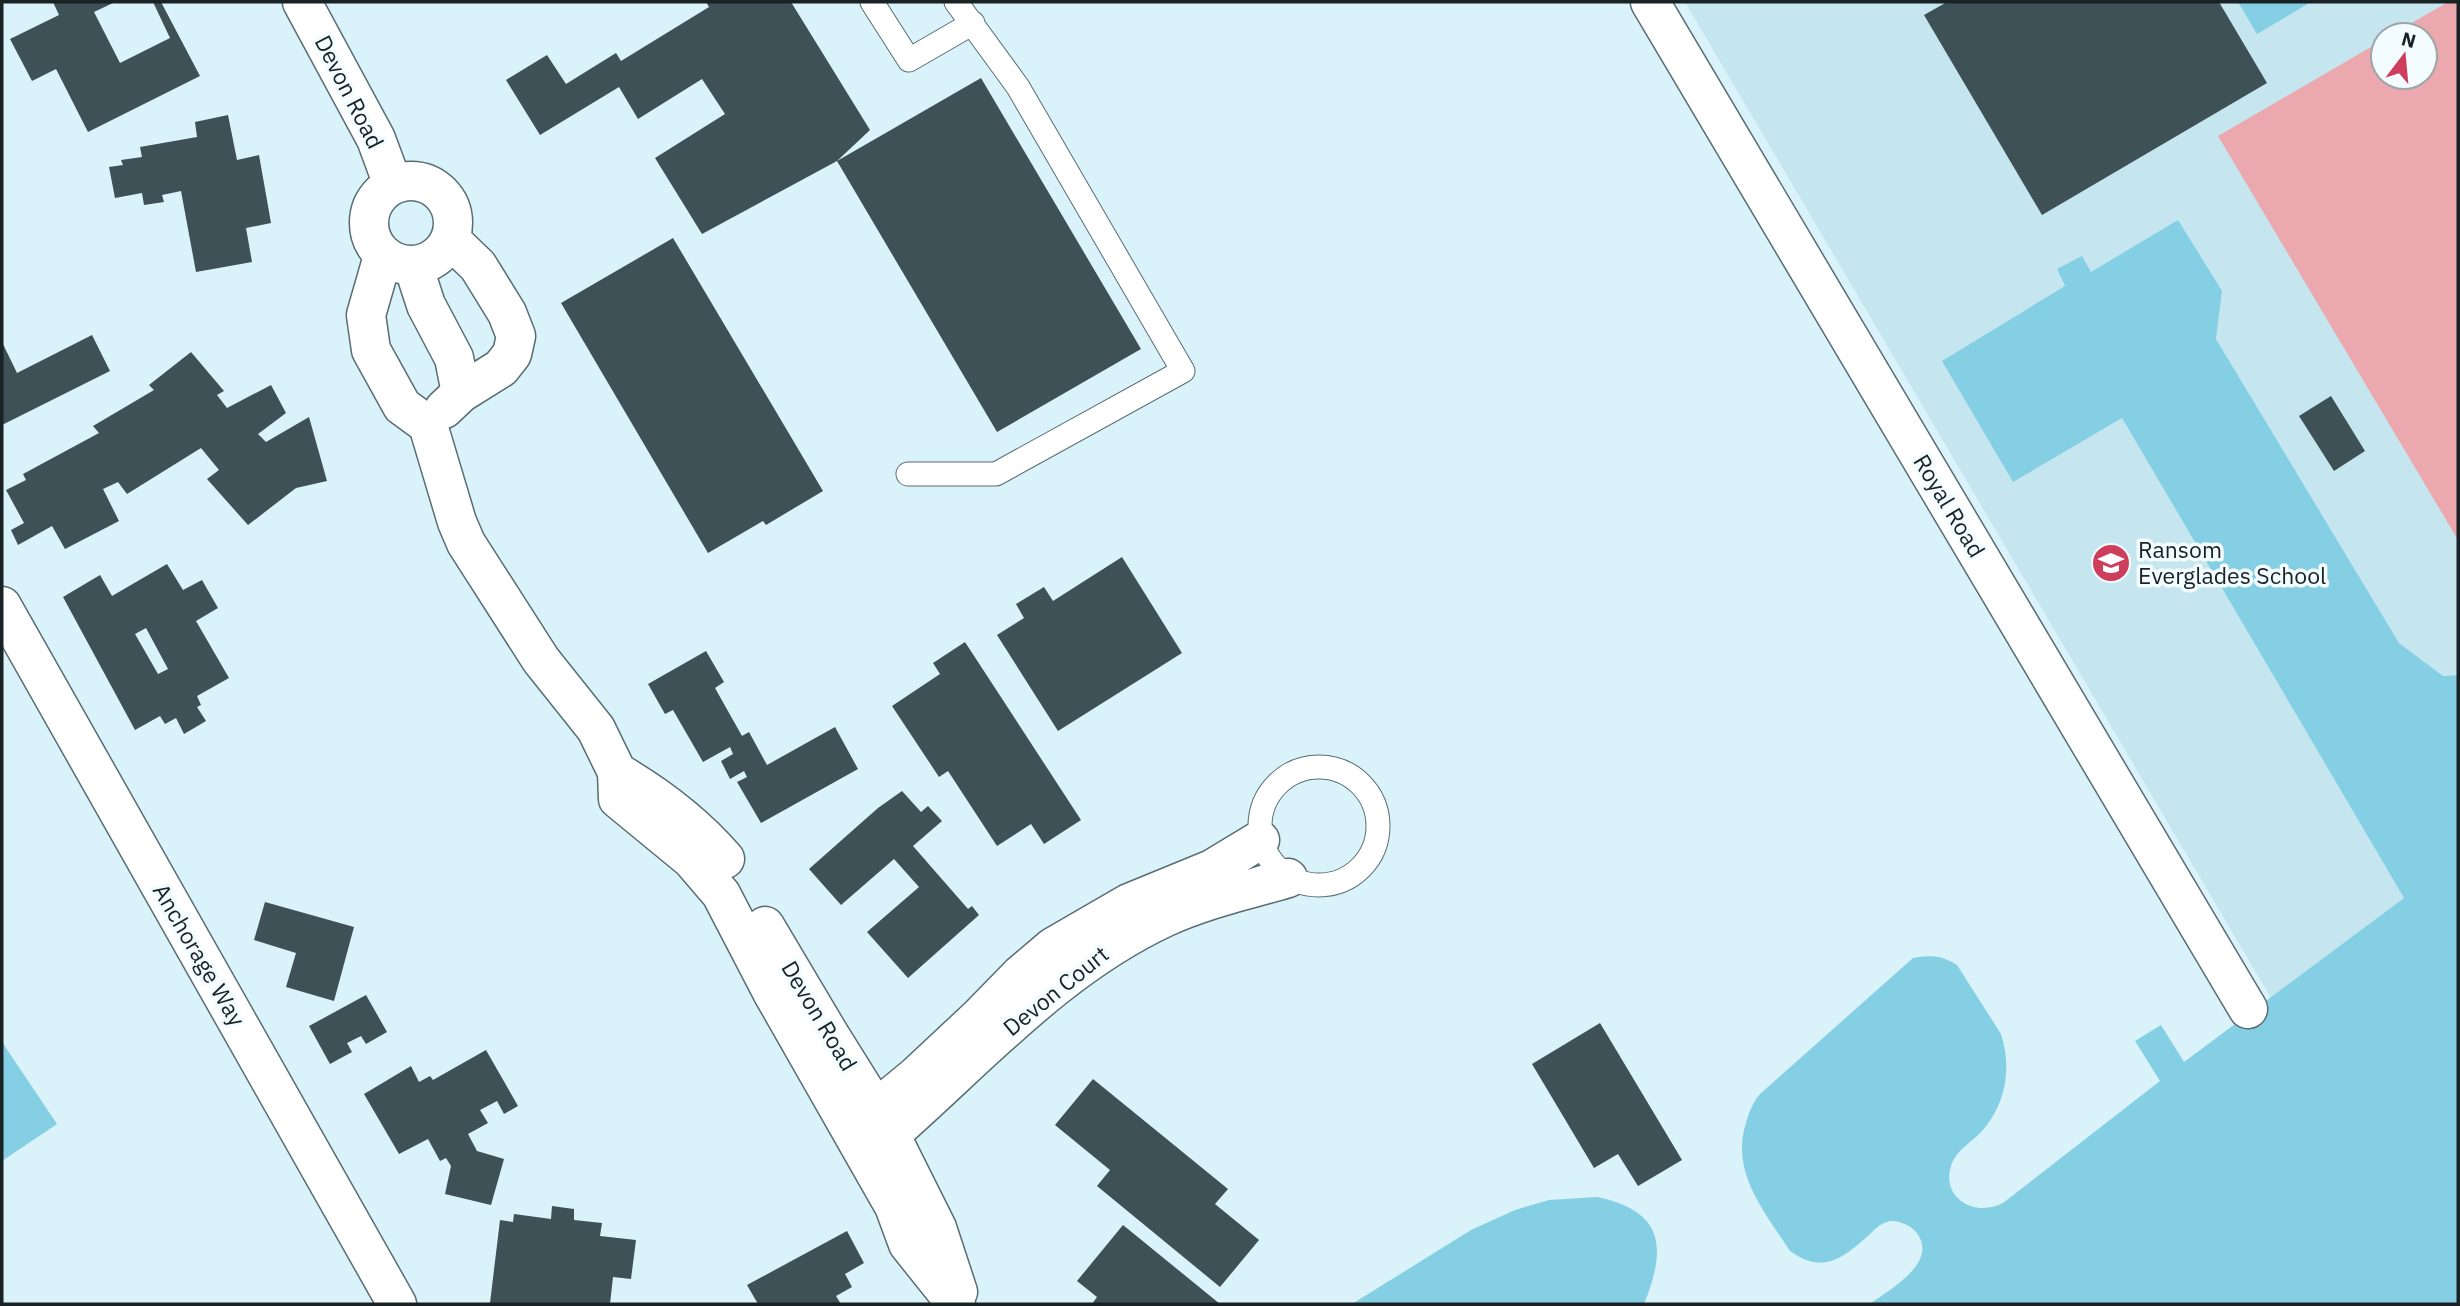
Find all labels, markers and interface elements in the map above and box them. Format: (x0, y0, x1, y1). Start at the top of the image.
north arrow (2369, 21, 2439, 91)
text: N (2399, 26, 2419, 53)
street label: Devon Road (309, 30, 391, 153)
street label: Royal Road (1907, 448, 1992, 563)
place label: Ransom Everglades School (2138, 534, 2326, 590)
school or university icon: Ransom Everglades School (2090, 542, 2132, 584)
street label: Anchorage Way (147, 878, 253, 1032)
street label: Devon Court (996, 939, 1114, 1042)
street label: Devon Road (775, 955, 864, 1076)

